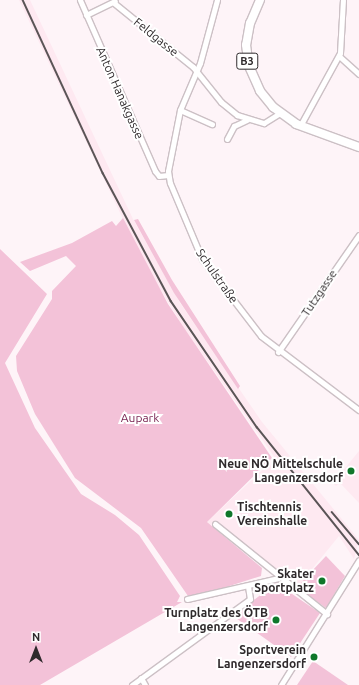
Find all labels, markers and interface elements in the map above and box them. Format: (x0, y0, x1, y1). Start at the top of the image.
street label: Feldgasse (131, 15, 181, 59)
street label: Anton Hanakgasse (93, 45, 147, 141)
road number: B3 (236, 52, 258, 70)
street label: Schulstraße (193, 246, 241, 306)
street label: Tutzgasse (298, 267, 340, 319)
park label: Aupark (121, 411, 159, 425)
place label: Neue NÖ Mittelschule Langenzersdorf (218, 457, 343, 485)
marker: Neue NÖ Mittelschule Langenzersdorf (346, 466, 356, 476)
place label: Tischtennis Vereinshalle (237, 500, 307, 528)
marker: Tischtennis Vereinshalle (224, 509, 234, 519)
place label: Skater Sportplatz (254, 567, 314, 595)
marker: Skater Sportplatz (317, 576, 327, 586)
place label: Turnplatz des ÖTB Langenzersdorf (164, 606, 268, 634)
marker: Turnplatz des ÖTB Langenzersdorf (271, 615, 281, 625)
north arrow (16, 629, 56, 669)
text: N (32, 631, 40, 643)
place label: Sportverein Langenzersdorf (217, 643, 306, 671)
marker: Sportverein Langenzersdorf (309, 652, 319, 662)

